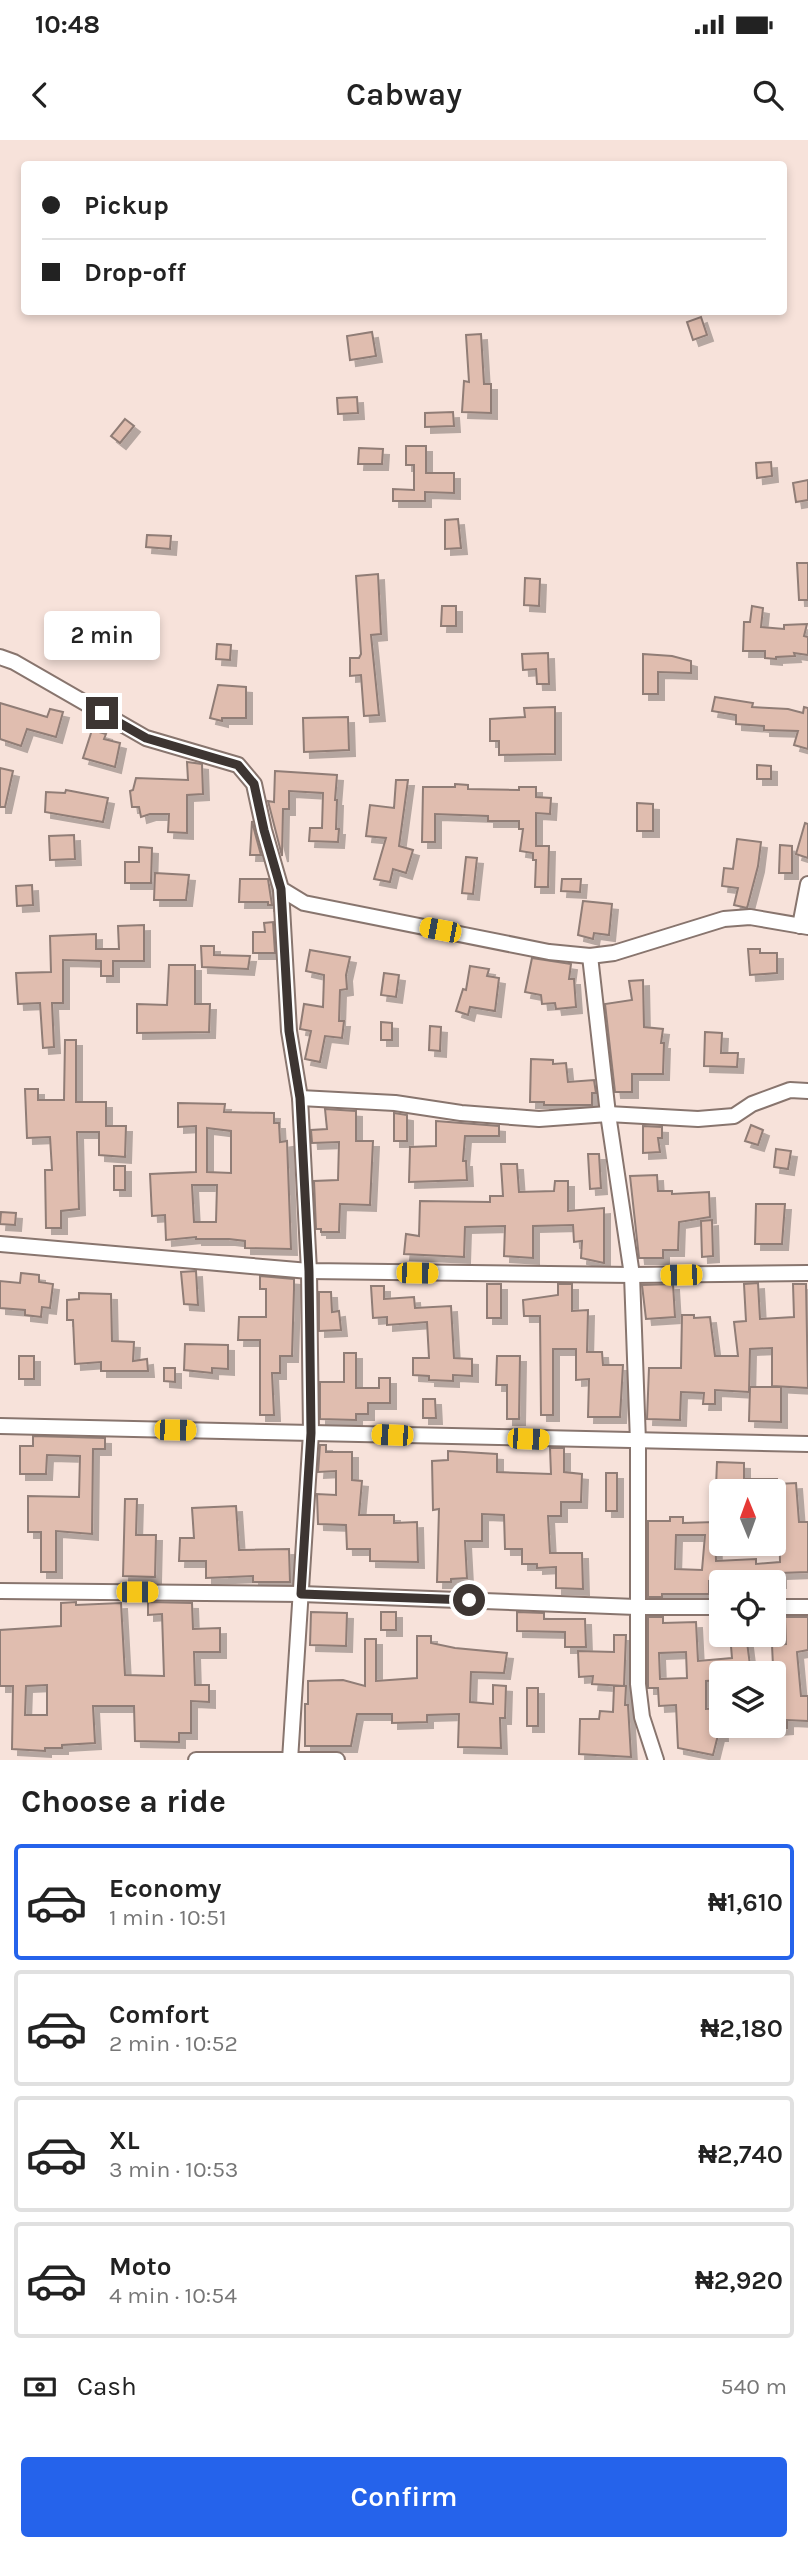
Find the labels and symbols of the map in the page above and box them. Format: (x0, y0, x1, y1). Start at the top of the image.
callout: 2 min (44, 612, 160, 660)
route end (86, 697, 118, 729)
car (418, 916, 463, 944)
car (396, 1262, 439, 1284)
car (660, 1264, 703, 1286)
car (154, 1419, 197, 1441)
car (371, 1424, 414, 1446)
car (507, 1428, 550, 1450)
north arrow (709, 1479, 786, 1556)
car (117, 1582, 159, 1603)
route start (453, 1584, 485, 1616)

